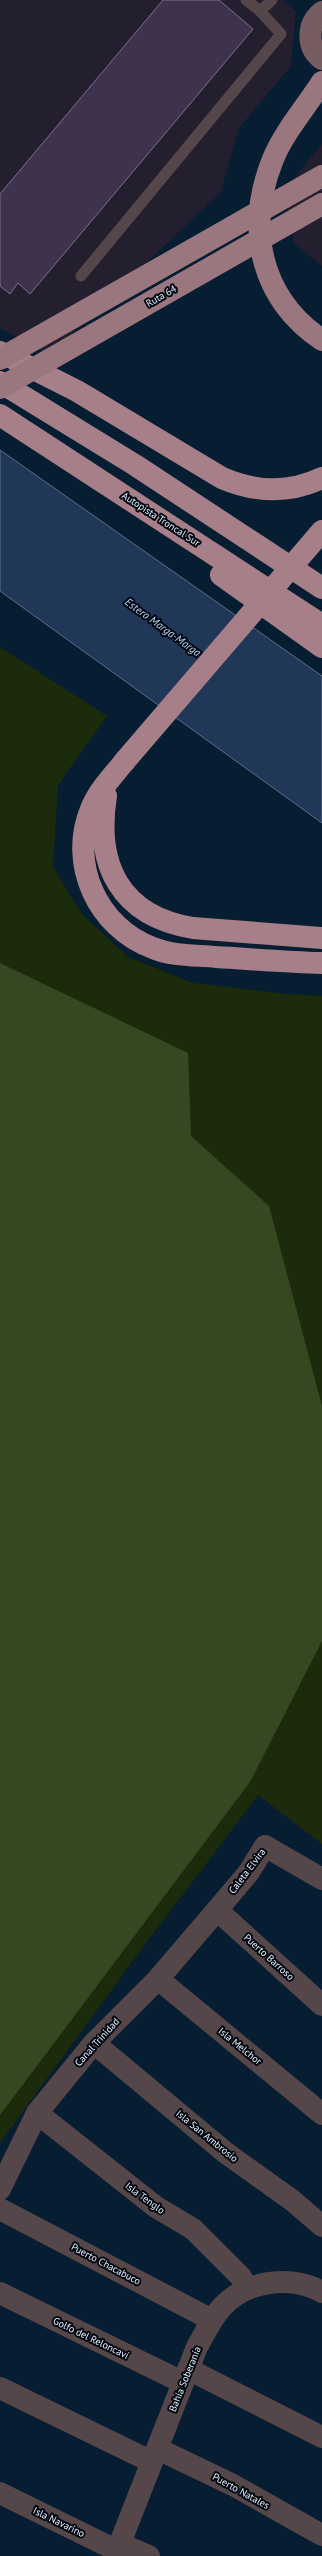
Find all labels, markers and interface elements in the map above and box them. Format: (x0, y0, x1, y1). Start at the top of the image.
street label: Ruta 64 (143, 282, 179, 310)
street label: Autopista Troncal Sur (119, 489, 203, 549)
water label: Estero Marga-Marga (122, 595, 204, 660)
street label: Caleta Elvira (226, 1846, 268, 1896)
street label: Puerto Barroso (241, 1931, 297, 1983)
street label: Canal Trinidad (72, 2015, 122, 2069)
street label: Isla Melchor (216, 2024, 265, 2068)
street label: Isla San Ambrosio (173, 2107, 241, 2165)
street label: Isla Tenglo (123, 2179, 167, 2217)
street label: Puerto Chacabuco (69, 2240, 143, 2288)
street label: Golfo del Reloncaví (51, 2314, 131, 2362)
street label: Bahía Soberanía (166, 2344, 204, 2414)
street label: Puerto Natales (210, 2470, 272, 2512)
street label: Isla Navarino (31, 2504, 87, 2540)

